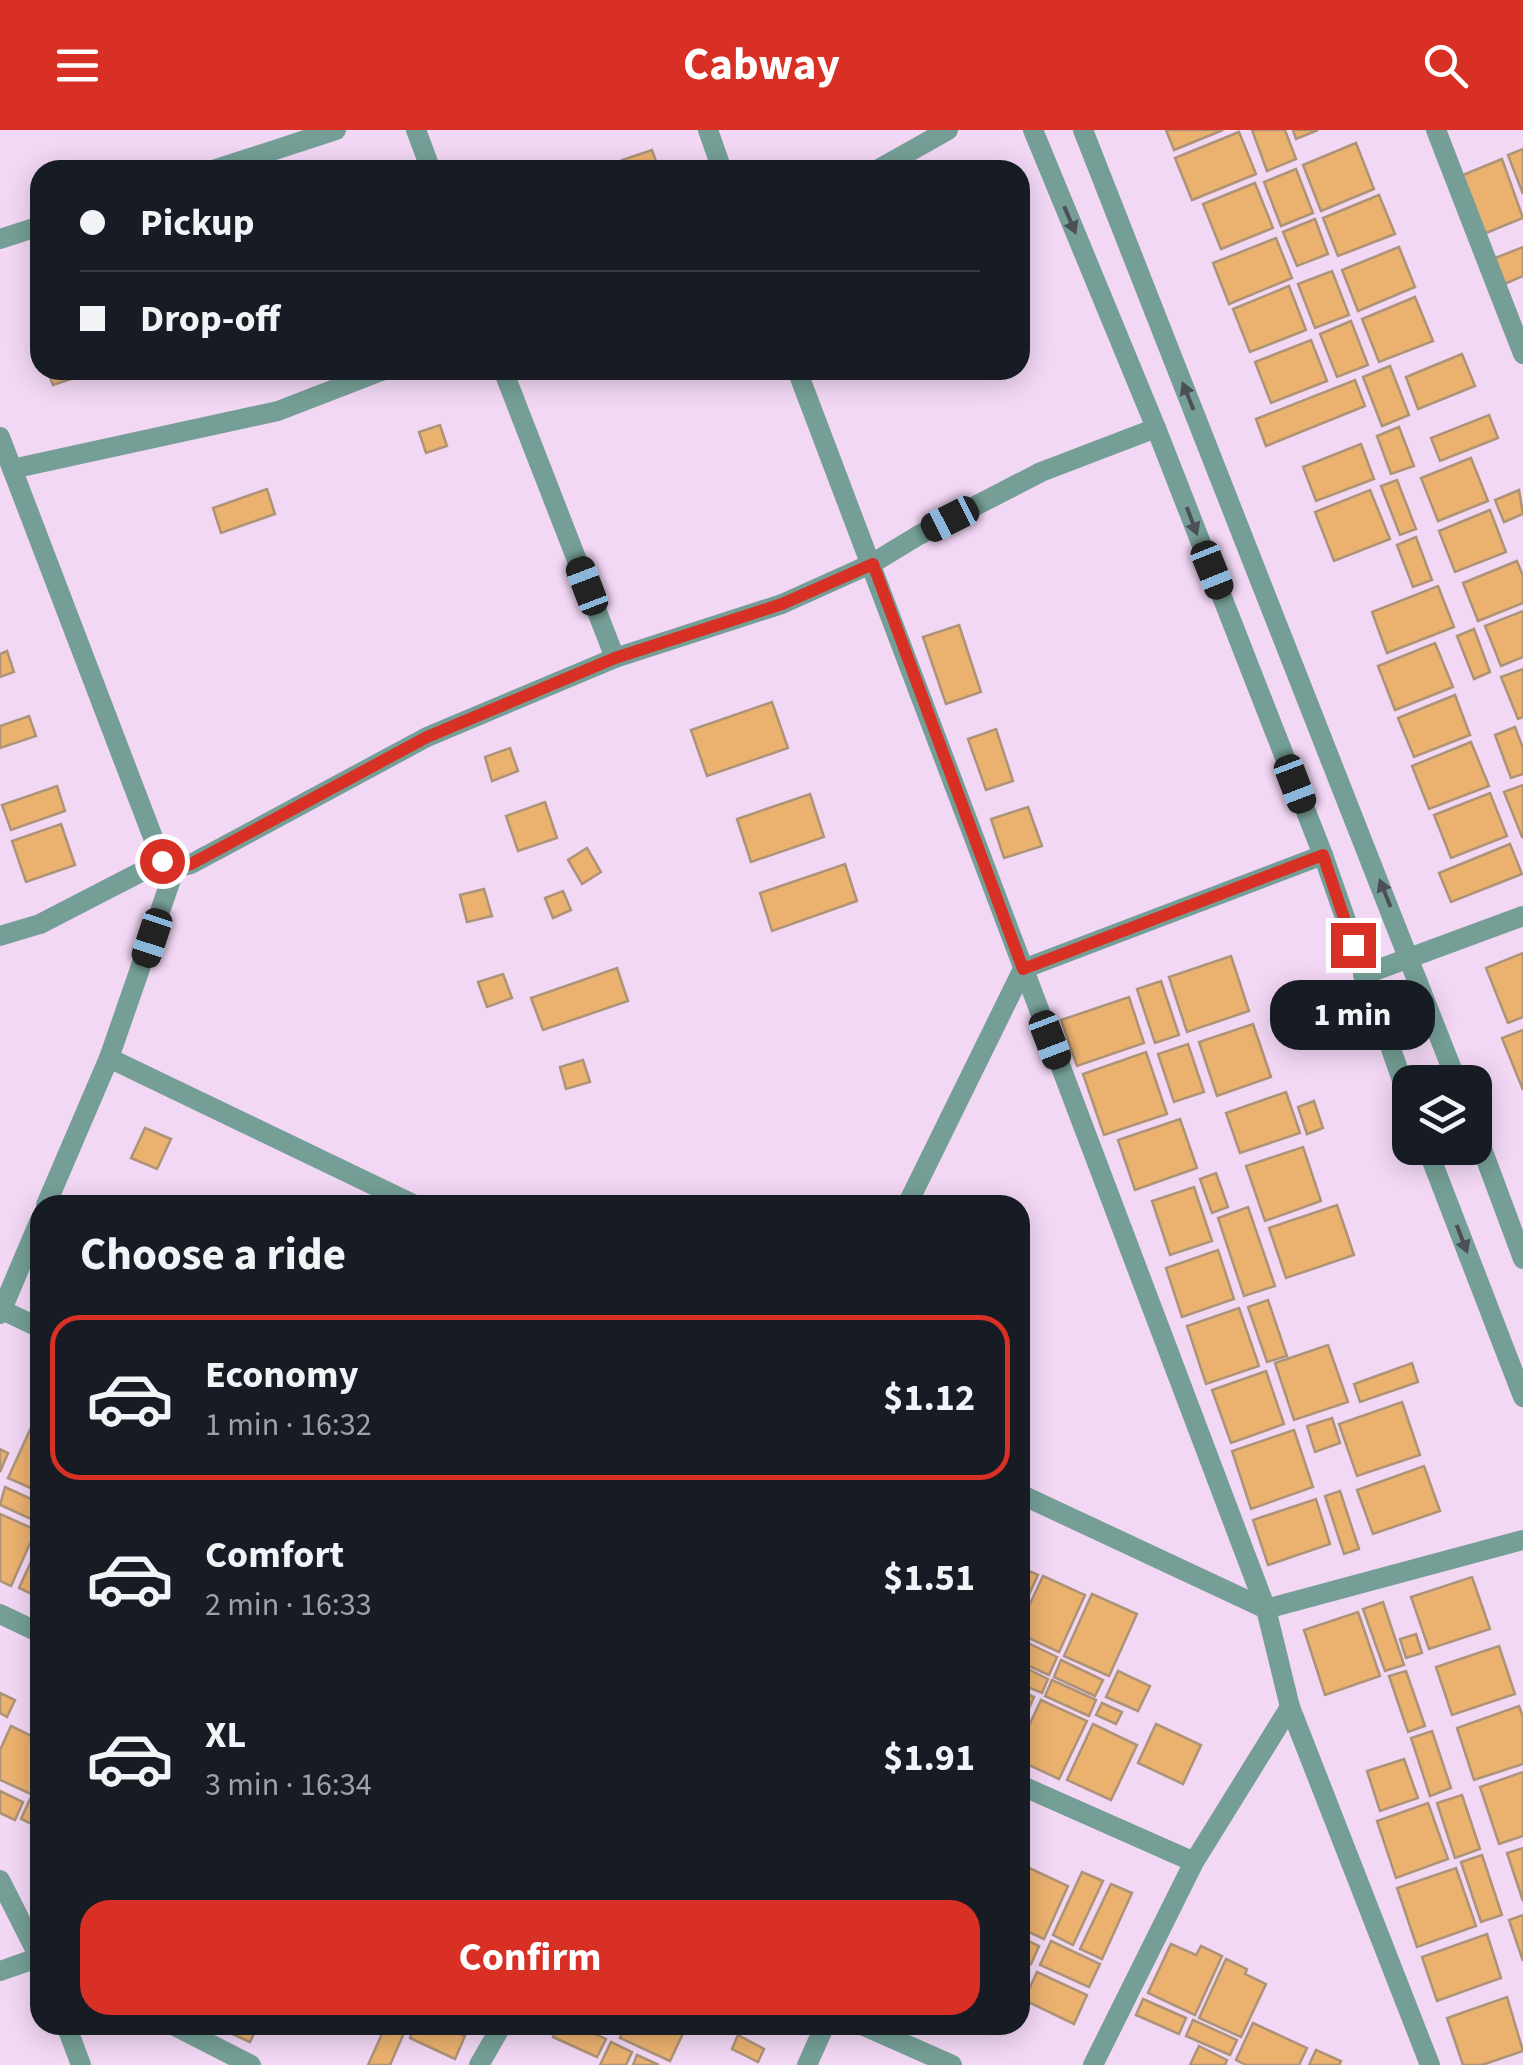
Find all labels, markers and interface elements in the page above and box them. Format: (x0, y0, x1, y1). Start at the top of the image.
text: Cabway (683, 33, 840, 97)
icon: menu (50, 38, 105, 93)
icon: search (1418, 38, 1473, 93)
text: Pickup (140, 196, 254, 250)
one-way arrow (1062, 205, 1078, 235)
text: Drop-off (140, 292, 280, 346)
one-way arrow (1180, 380, 1196, 410)
car (916, 492, 984, 546)
one-way arrow (1185, 506, 1201, 536)
car (1187, 537, 1237, 603)
car (562, 553, 612, 619)
car (1270, 751, 1320, 817)
route start (140, 839, 185, 884)
one-way arrow (1377, 878, 1393, 908)
car (128, 905, 176, 971)
route end (1331, 923, 1376, 968)
callout: 1 min (1270, 980, 1436, 1050)
text: 1 min (1314, 992, 1391, 1038)
car (1025, 1007, 1075, 1073)
map controls (1392, 1065, 1492, 1165)
button: layers (1392, 1065, 1492, 1165)
text: Choose a ride (80, 1223, 346, 1287)
one-way arrow (1455, 1224, 1470, 1254)
text: Economy (205, 1348, 358, 1402)
icon: car (85, 1353, 175, 1443)
text: $1.12 (883, 1371, 975, 1425)
text: 1 min · 16:32 (205, 1402, 372, 1448)
text: Comfort (205, 1528, 344, 1582)
icon: car (85, 1533, 175, 1623)
text: $1.51 (883, 1551, 975, 1605)
text: 2 min · 16:33 (205, 1582, 372, 1628)
text: XL (205, 1708, 246, 1762)
icon: car (85, 1713, 175, 1803)
text: $1.91 (883, 1731, 975, 1785)
text: 3 min · 16:34 (205, 1762, 372, 1808)
button: Confirm (80, 1900, 980, 2015)

